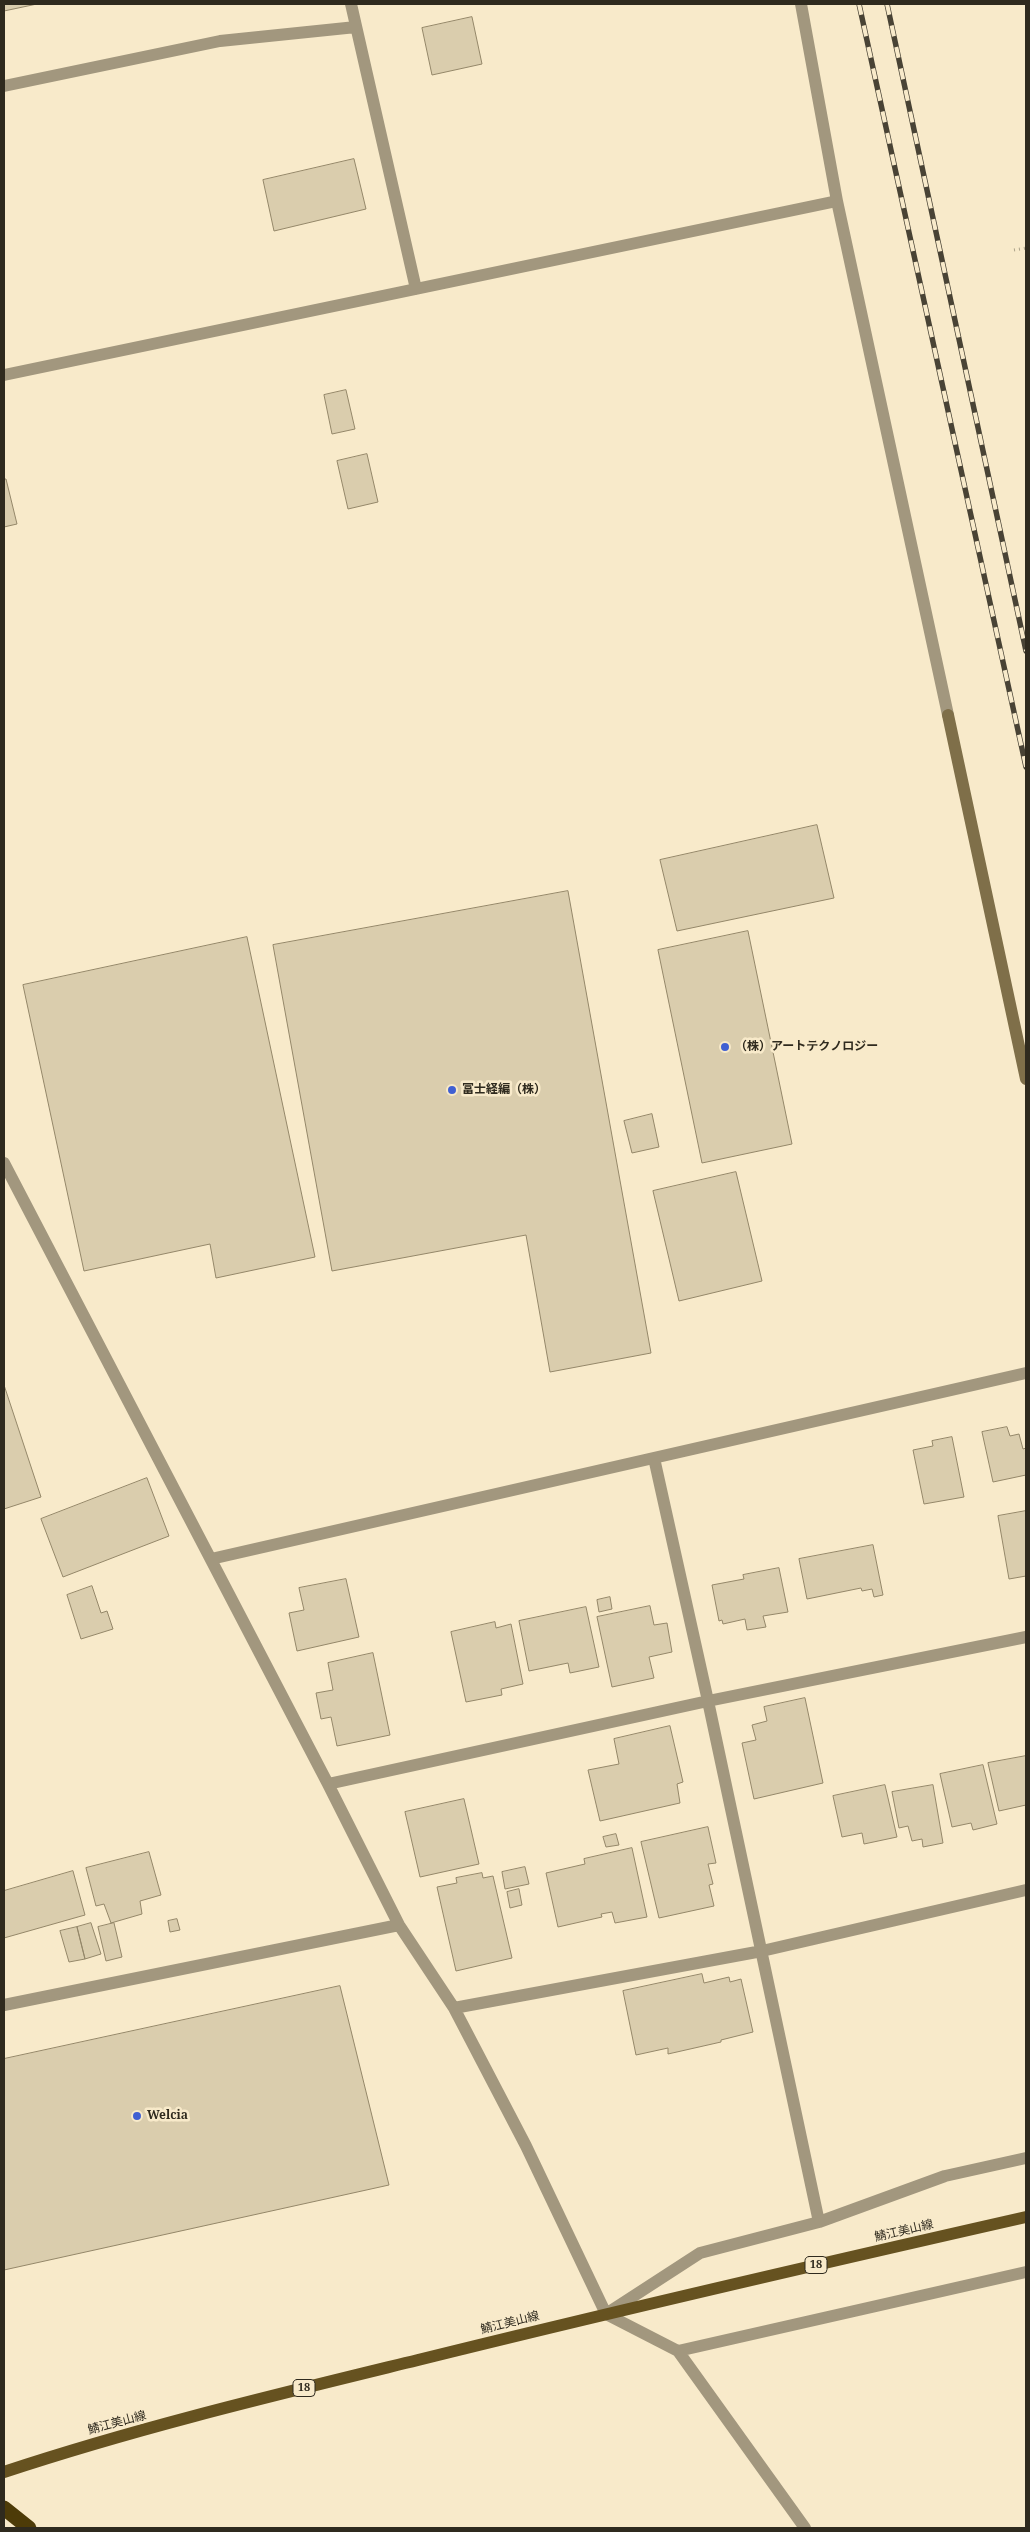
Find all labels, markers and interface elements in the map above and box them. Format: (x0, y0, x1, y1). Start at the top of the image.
place label: （株）アートテクノロジー (735, 1040, 878, 1054)
marker: （株）アートテクノロジー (719, 1041, 731, 1053)
place label: 冨士経編（株） (462, 1083, 546, 1097)
marker: 冨士経編（株） (446, 1084, 458, 1096)
place label: Welcia (147, 2109, 188, 2123)
marker: Welcia (131, 2110, 143, 2122)
street label: 鯖江美山線 (873, 2217, 935, 2245)
road number: 18 (805, 2256, 827, 2274)
street label: 鯖江美山線 (479, 2309, 541, 2337)
road number: 18 (293, 2380, 315, 2396)
street label: 鯖江美山線 (86, 2408, 148, 2438)

